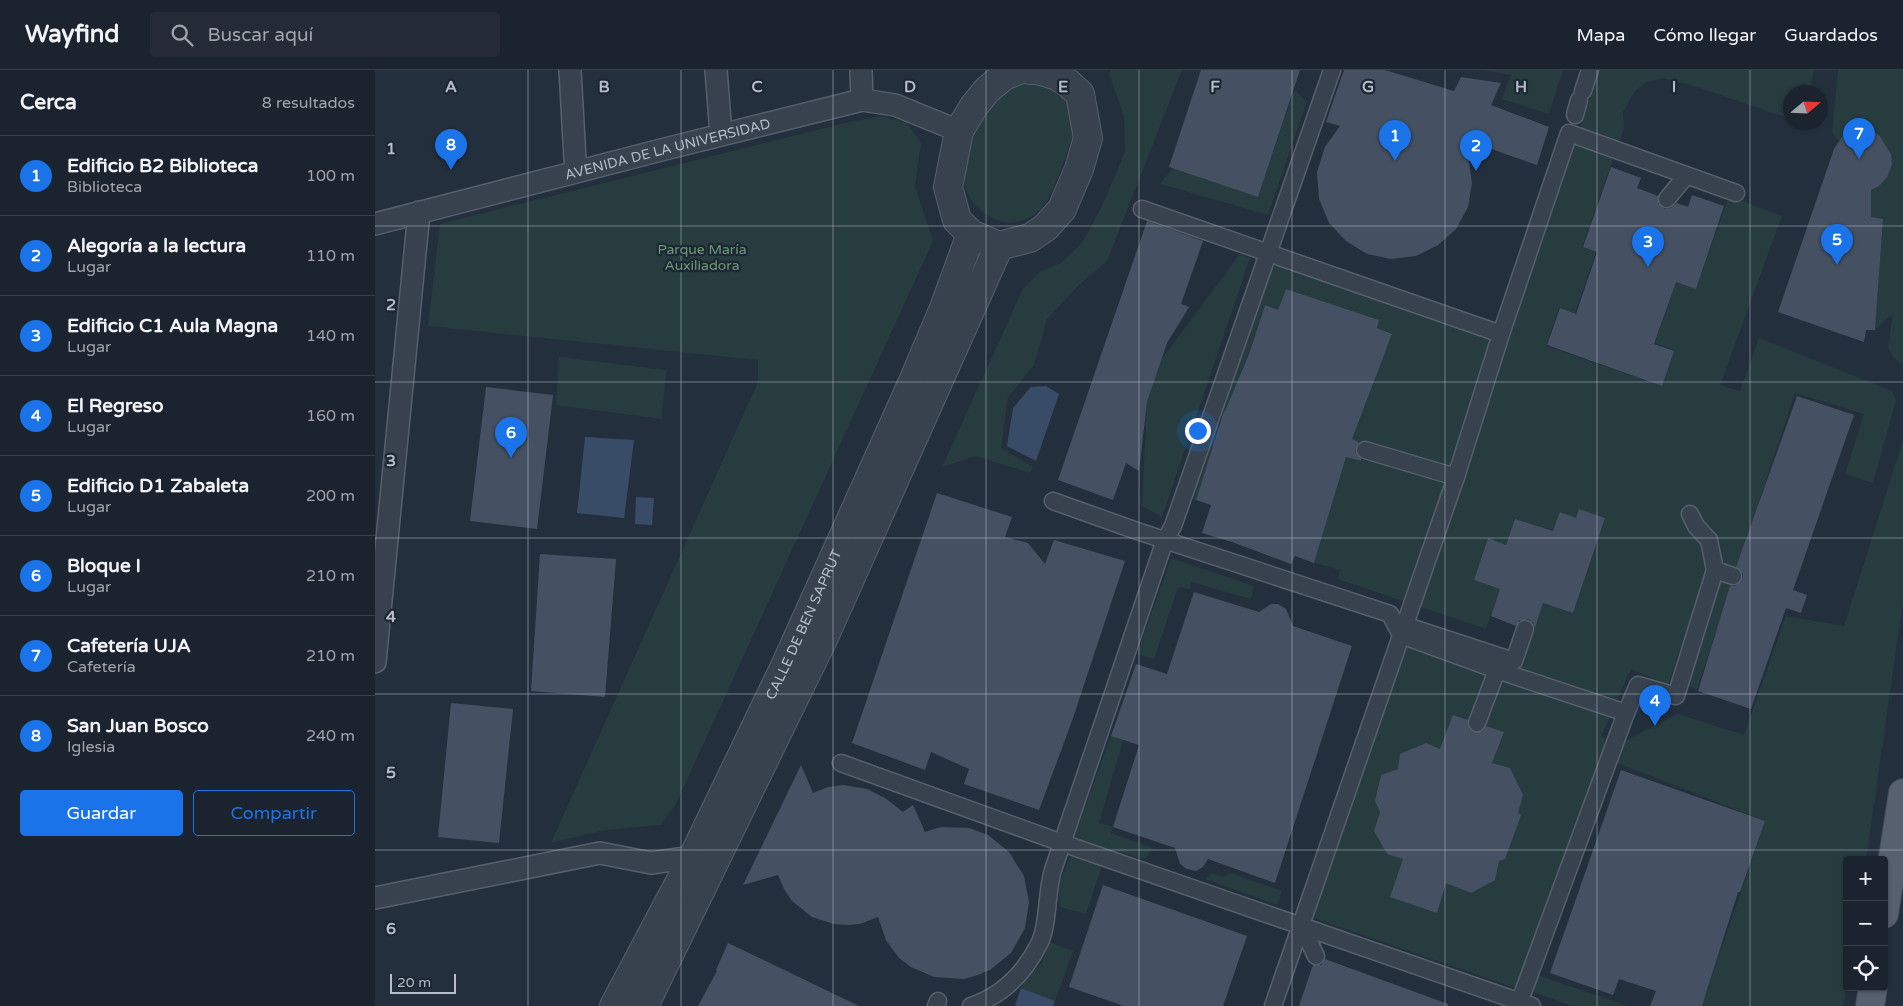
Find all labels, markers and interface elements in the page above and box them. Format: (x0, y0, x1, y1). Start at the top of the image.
search box (150, 12, 500, 57)
text: Wayfind (25, 20, 120, 49)
icon: search (168, 21, 196, 49)
text: Buscar aquí (208, 24, 313, 46)
text: Mapa (1576, 24, 1625, 46)
text: Cómo llegar (1653, 24, 1756, 46)
text: Guardados (1784, 24, 1878, 46)
text: A (445, 77, 457, 97)
text: B (598, 77, 610, 97)
text: C (751, 77, 763, 97)
text: D (904, 77, 916, 97)
text: E (1058, 77, 1068, 97)
text: F (1210, 77, 1220, 97)
text: G (1362, 77, 1374, 97)
text: H (1515, 77, 1527, 97)
text: I (1672, 77, 1676, 97)
north arrow (1783, 85, 1828, 130)
text: Cerca (20, 90, 77, 115)
text: 8 resultados (262, 93, 355, 113)
street label: AVENIDA DE LA UNIVERSIDAD (563, 115, 772, 184)
pin: 7 (1843, 118, 1875, 159)
pin: 1 (1379, 120, 1411, 161)
pin: 8 (435, 129, 467, 170)
pin: 2 (1460, 130, 1492, 171)
text: 1 (386, 139, 396, 159)
text: Edificio B2 Biblioteca (67, 155, 258, 177)
text: 1 (31, 166, 41, 186)
text: 100 m (306, 166, 355, 186)
text: Biblioteca (67, 177, 142, 197)
pin: 5 (1821, 224, 1853, 265)
pin: 3 (1632, 226, 1664, 267)
text: Alegoría a la lectura (67, 235, 246, 257)
park label: Parque María Auxiliadora (657, 241, 747, 274)
text: 2 (31, 246, 41, 266)
text: 110 m (306, 246, 355, 266)
text: Lugar (67, 257, 111, 277)
text: 2 (386, 295, 396, 315)
text: Edificio C1 Aula Magna (67, 315, 278, 337)
text: 3 (31, 326, 41, 346)
text: 140 m (306, 326, 355, 346)
text: Lugar (67, 337, 111, 357)
text: El Regreso (67, 395, 163, 417)
text: 4 (31, 406, 41, 426)
text: 160 m (306, 406, 355, 426)
text: Lugar (67, 417, 111, 437)
pin: 6 (495, 417, 527, 458)
your location (1185, 418, 1211, 444)
text: 3 (386, 451, 396, 471)
text: Edificio D1 Zabaleta (67, 475, 249, 497)
text: 5 (31, 486, 41, 506)
text: 200 m (306, 486, 355, 506)
text: Lugar (67, 497, 111, 517)
street label: CALLE DE BEN SAPRUT (762, 547, 846, 703)
text: Bloque I (67, 555, 141, 577)
text: 6 (31, 566, 41, 586)
text: 210 m (306, 566, 355, 586)
text: Lugar (67, 577, 111, 597)
text: 4 (386, 607, 396, 627)
text: Cafetería UJA (67, 635, 191, 657)
text: 7 (31, 646, 41, 666)
text: 210 m (306, 646, 355, 666)
text: Cafetería (67, 657, 136, 677)
pin: 4 (1639, 685, 1671, 726)
text: San Juan Bosco (67, 715, 209, 737)
text: 8 (31, 726, 41, 746)
text: 240 m (306, 726, 355, 746)
text: Iglesia (67, 737, 115, 757)
text: 5 (386, 763, 396, 783)
button: Guardar (20, 790, 183, 836)
button: Compartir (193, 790, 355, 836)
map controls (1843, 856, 1888, 991)
button: + (1843, 856, 1888, 901)
button: − (1843, 901, 1888, 946)
text: 6 (386, 919, 396, 939)
button: locate (1843, 946, 1888, 991)
scale bar (390, 971, 456, 994)
text: 20 m (397, 974, 431, 991)

